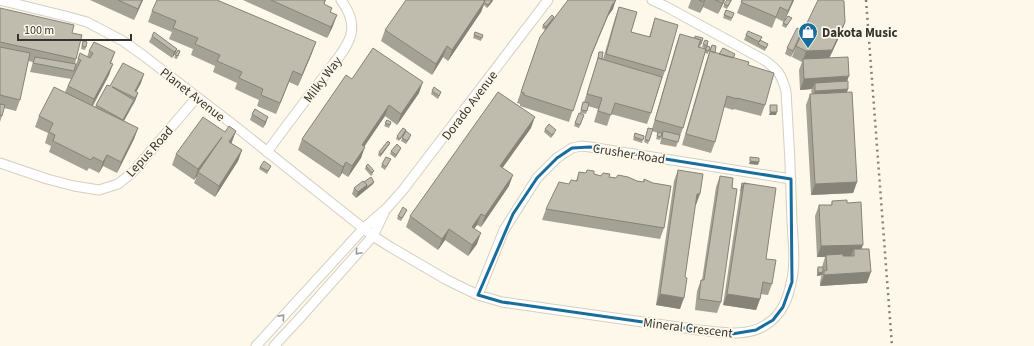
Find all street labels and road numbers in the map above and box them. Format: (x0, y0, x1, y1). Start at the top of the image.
street label: Milky Way (299, 53, 346, 106)
street label: Planet Avenue (156, 64, 229, 126)
street label: Dorado Avenue (438, 67, 502, 144)
street label: Lepus Road (122, 122, 177, 181)
street label: Crusher Road (591, 139, 666, 169)
street label: Mineral Crescent (642, 314, 734, 342)

